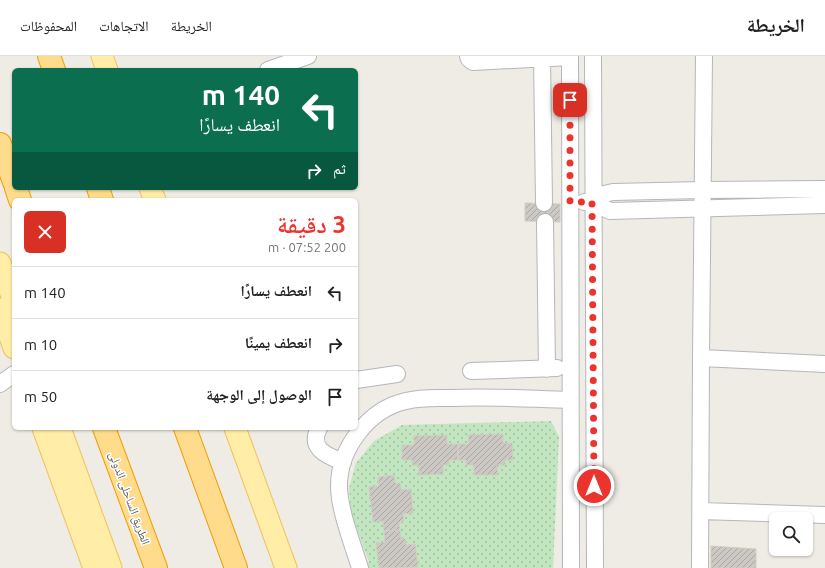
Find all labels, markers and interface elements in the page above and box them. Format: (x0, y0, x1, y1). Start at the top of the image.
text: الخريطة (747, 14, 805, 36)
text: المحفوظات (20, 18, 77, 34)
text: الاتجاهات (99, 18, 149, 34)
text: الخريطة (171, 18, 212, 34)
text: 140 m (202, 79, 280, 110)
pin (553, 83, 587, 117)
icon: left (294, 84, 346, 136)
icon: arrive (559, 89, 581, 111)
text: انعطف يسارًا (199, 114, 280, 134)
icon: right (303, 160, 325, 182)
text: ثم (333, 160, 346, 177)
button: close (24, 211, 66, 253)
text: 3 دقيقة (277, 211, 346, 238)
text: 200 m · 07:52 (268, 240, 346, 254)
text: انعطف يسارًا (240, 282, 312, 299)
icon: left (324, 282, 346, 304)
text: 140 m (24, 284, 66, 301)
text: انعطف يمينًا (245, 334, 312, 351)
icon: right (324, 334, 346, 356)
text: 10 m (24, 336, 57, 353)
text: الوصول إلى الوجهة (206, 386, 312, 403)
icon: arrive (324, 386, 346, 408)
text: 50 m (24, 388, 57, 405)
street label: الطريق الساحلى الدولى (106, 450, 153, 547)
position arrow (573, 465, 615, 507)
map controls (769, 512, 813, 556)
button: search (769, 512, 813, 556)

